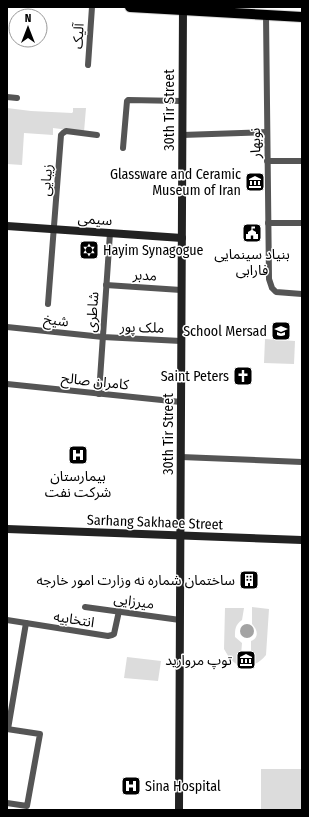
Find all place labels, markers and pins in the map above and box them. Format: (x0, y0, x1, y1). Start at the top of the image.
place label: Glassware and Ceramic Museum of Iran (110, 166, 241, 199)
museum icon: Glassware and Ceramic Museum of Iran (244, 171, 266, 193)
public building icon: بنیاد سینمایی فارابی (241, 222, 263, 244)
synagogue icon: Hayim Synagogue (78, 239, 100, 261)
place label: Hayim Synagogue (103, 242, 204, 259)
place label: بنیاد سینمایی فارابی (214, 246, 290, 279)
school or university icon: School Mersad (270, 320, 292, 342)
place label: School Mersad (183, 323, 267, 340)
church icon: Saint Peters (232, 365, 254, 387)
place label: Saint Peters (161, 368, 229, 385)
hospital icon: بیمارستان شرکت نفت (67, 444, 89, 466)
place label: بیمارستان شرکت نفت (45, 468, 111, 501)
building icon: ساختمان شماره نه وزارت امور خارجه (238, 569, 260, 591)
place label: ساختمان شماره نه وزارت امور خارجه (37, 572, 235, 589)
museum icon: توپ مروارید (235, 649, 257, 671)
place label: توپ مروارید (165, 652, 232, 670)
hospital icon: Sina Hospital (120, 775, 142, 797)
place label: Sina Hospital (145, 778, 221, 795)

